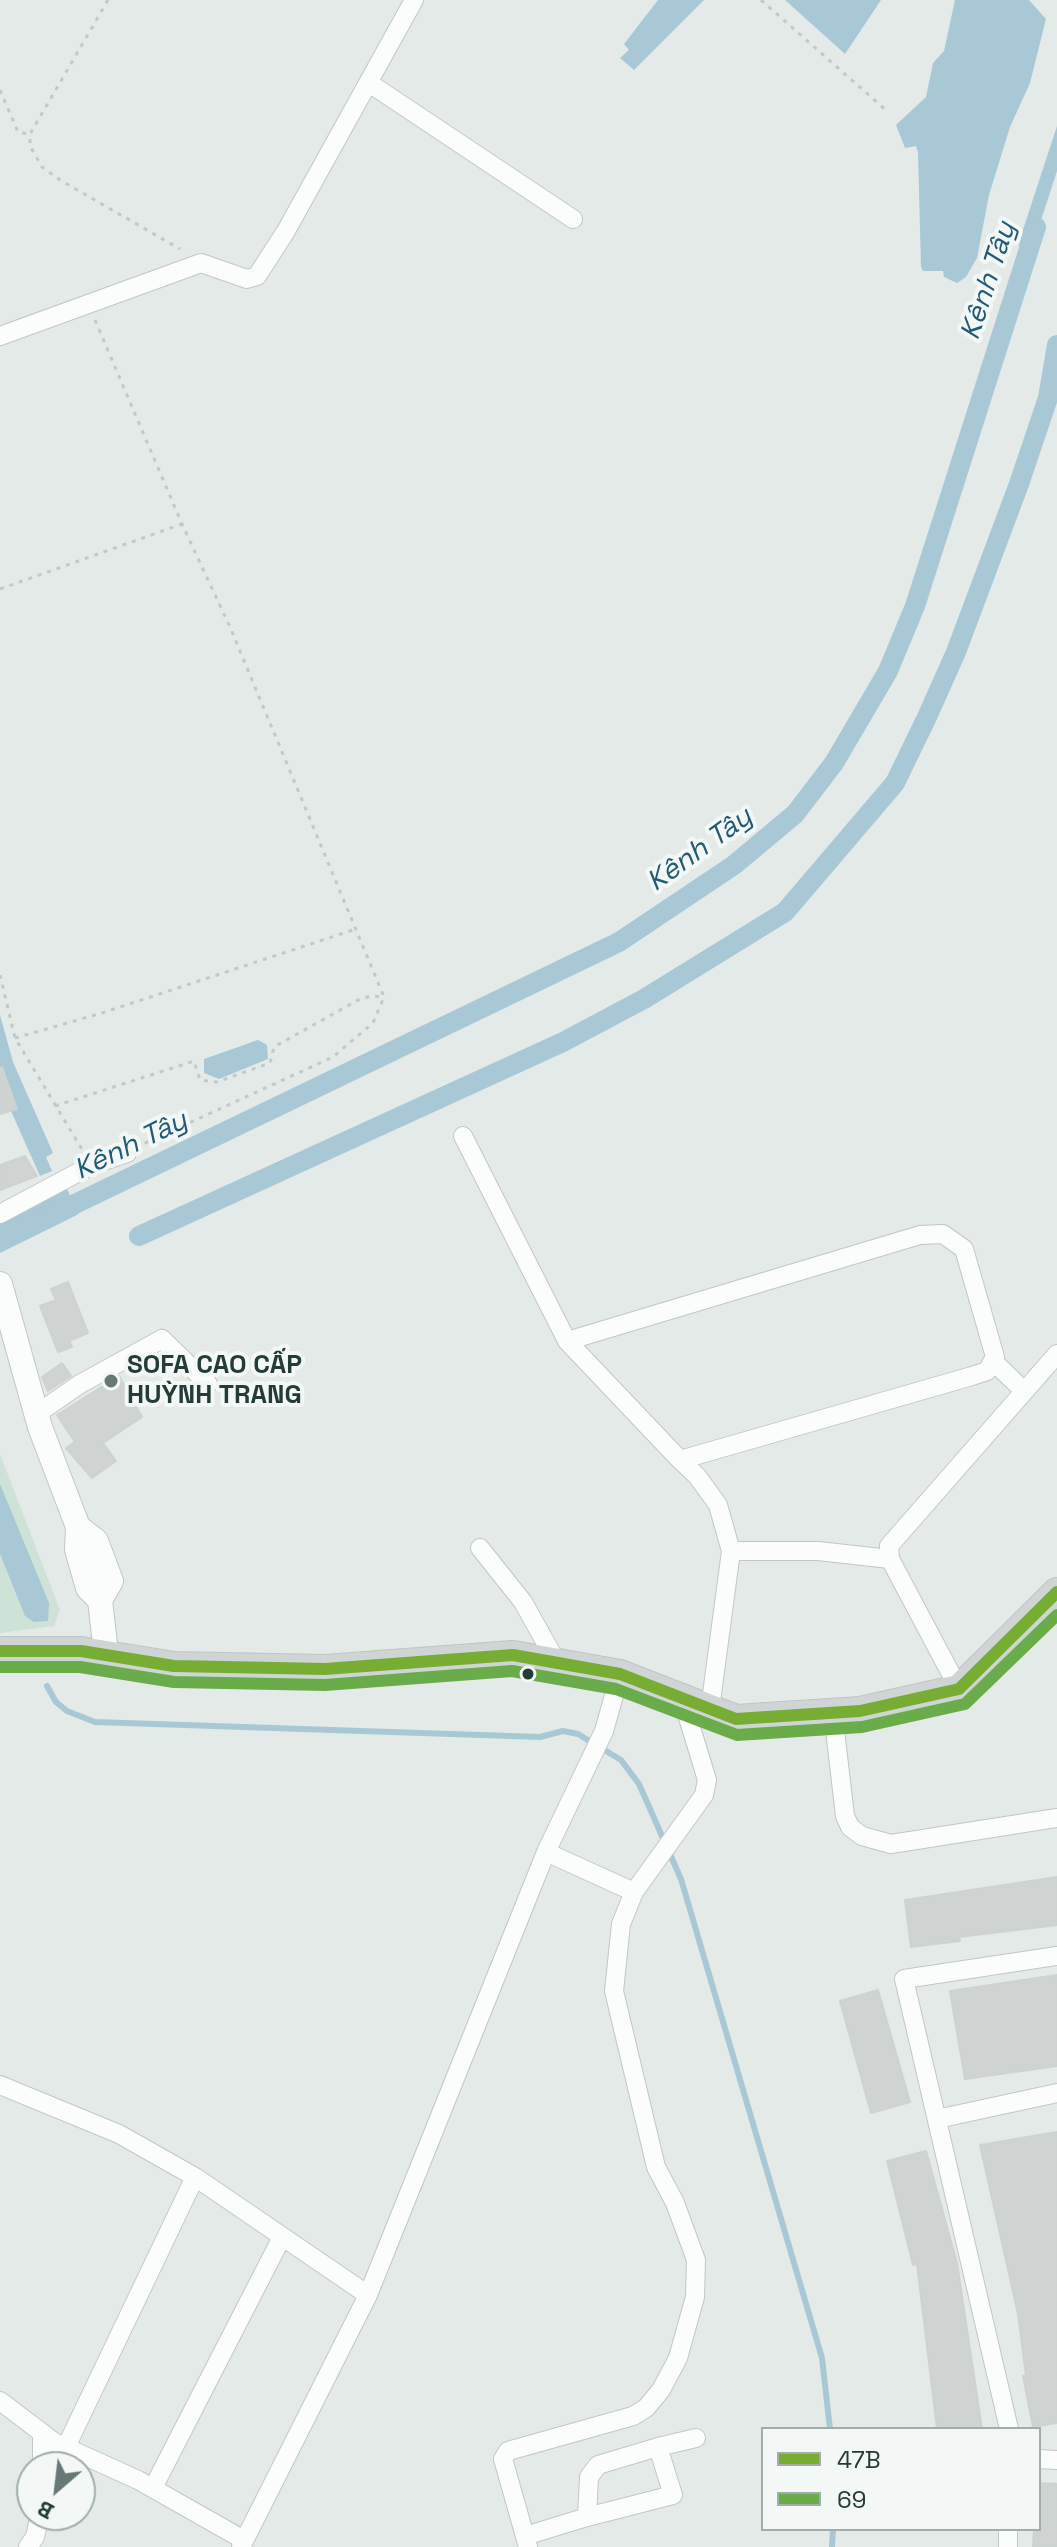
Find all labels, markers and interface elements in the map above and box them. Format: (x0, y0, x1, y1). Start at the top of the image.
water label: Kênh Tây (954, 218, 1024, 344)
water label: Kênh Tây (641, 801, 759, 899)
water label: Kênh Tây (69, 1104, 193, 1188)
place label: SOFA CAO CẤP HUỲNH TRANG (127, 1350, 302, 1412)
marker: SOFA CAO CẤP HUỲNH TRANG (102, 1372, 120, 1390)
unlabelled marker (520, 1666, 536, 1682)
legend (761, 2427, 1041, 2531)
text: 47B (837, 2444, 881, 2475)
north arrow (16, 2451, 96, 2531)
text: 69 (837, 2484, 866, 2515)
text: B (33, 2495, 59, 2526)

